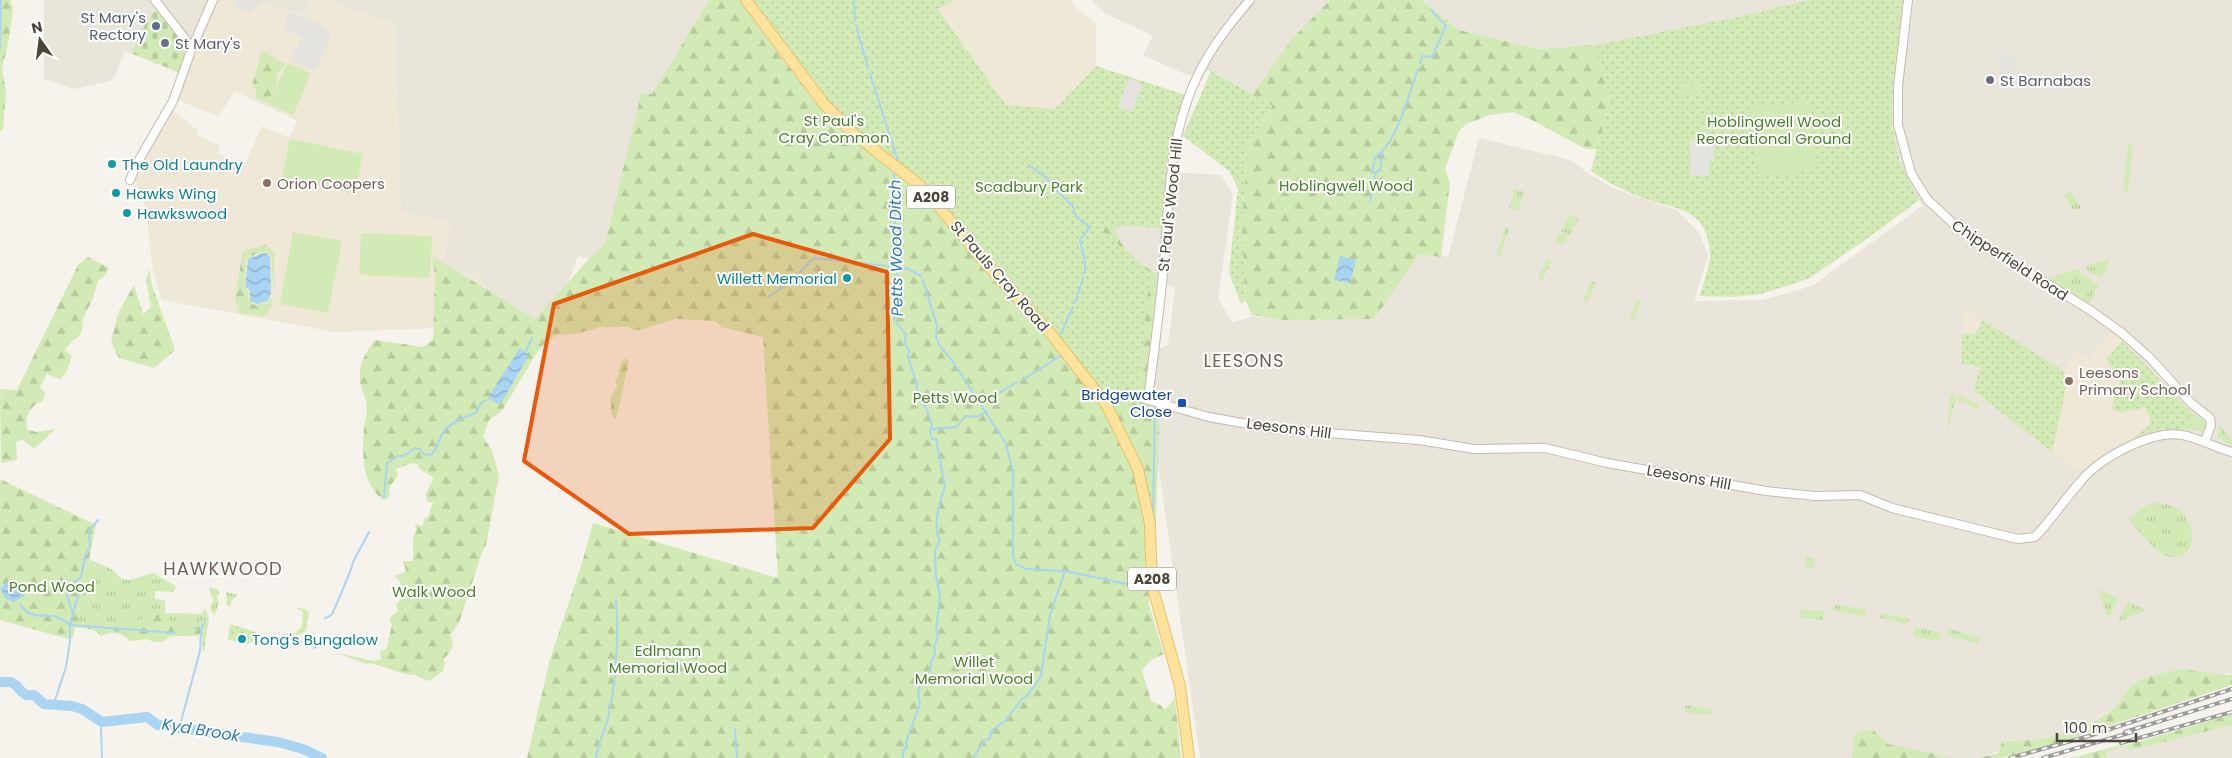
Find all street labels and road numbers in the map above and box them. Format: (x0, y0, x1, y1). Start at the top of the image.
street label: St Paul's Wood Hill (1153, 137, 1187, 273)
road number: A208 (907, 186, 955, 208)
street label: Chipperfield Road (1948, 214, 2072, 306)
street label: St Pauls Cray Road (946, 216, 1054, 336)
street label: Leesons Hill (1245, 412, 1333, 444)
street label: Leesons Hill (1645, 459, 1733, 495)
road number: A208 (1128, 568, 1176, 590)

